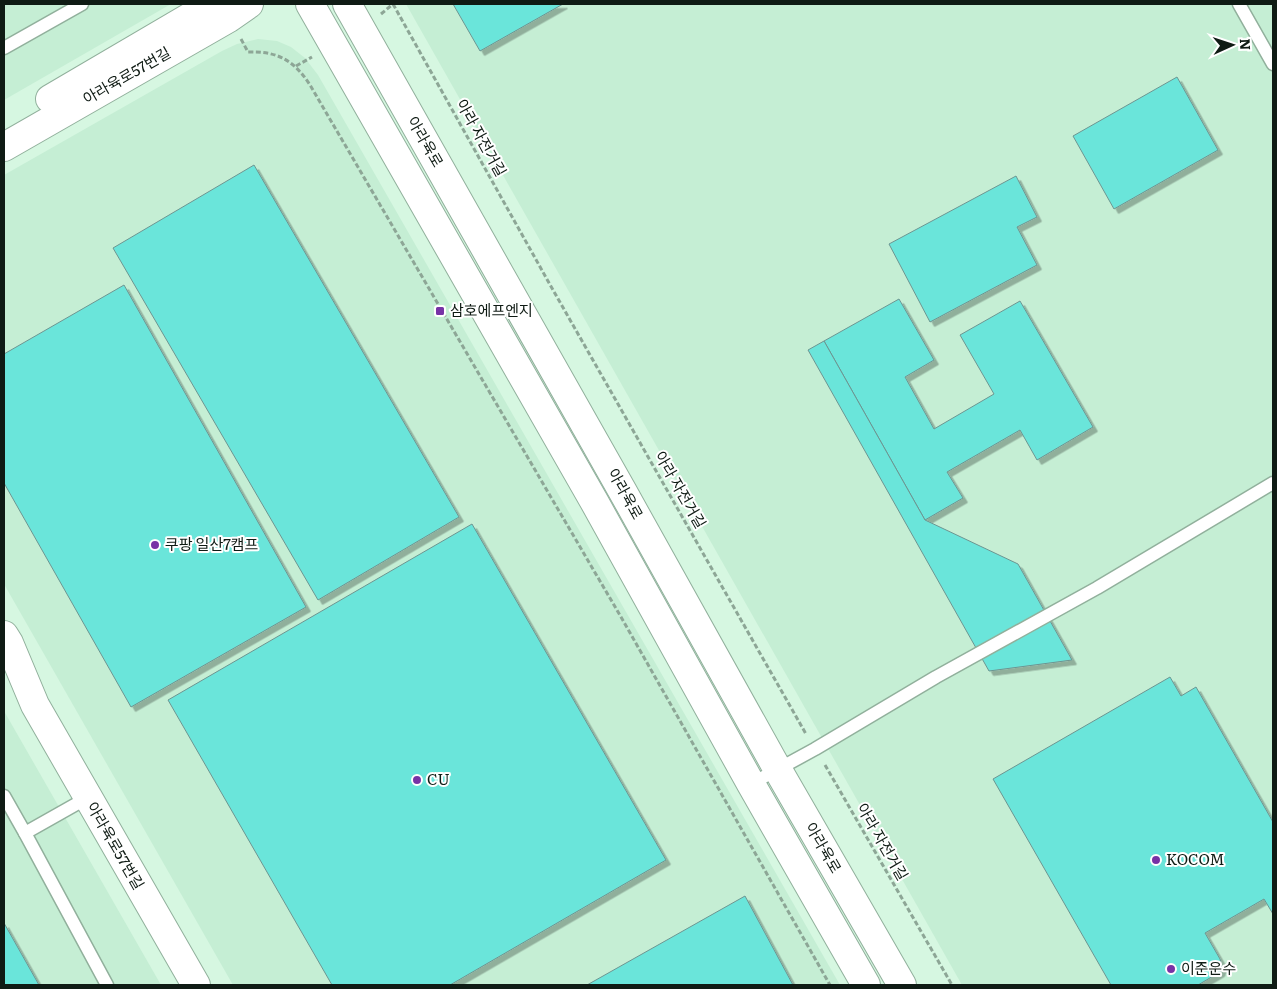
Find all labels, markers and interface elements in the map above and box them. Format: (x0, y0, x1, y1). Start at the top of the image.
north arrow (1207, 20, 1257, 70)
text: N (1236, 38, 1256, 51)
street label: 아라육로57번길 (78, 40, 174, 109)
street label: 아라 자전거길 (451, 94, 513, 180)
street label: 아라육로 (403, 112, 450, 171)
place label: 삼호에프엔지 (450, 298, 533, 321)
marker: 삼호에프엔지 (434, 305, 446, 317)
street label: 아라 자전거길 (650, 446, 713, 532)
street label: 아라육로 (603, 464, 650, 523)
place label: 쿠팡 일산7캠프 (165, 532, 259, 555)
marker: 쿠팡 일산7캠프 (149, 539, 161, 551)
place label: CU (427, 767, 450, 790)
marker: CU (411, 774, 423, 786)
street label: 아라육로57번길 (82, 797, 151, 893)
street label: 아라 자전거길 (852, 798, 915, 884)
street label: 아라육로 (801, 818, 848, 877)
place label: KOCOM (1166, 847, 1225, 870)
marker: KOCOM (1150, 854, 1162, 866)
place label: 이준운수 (1181, 956, 1236, 979)
marker: 이준운수 (1165, 963, 1177, 975)

